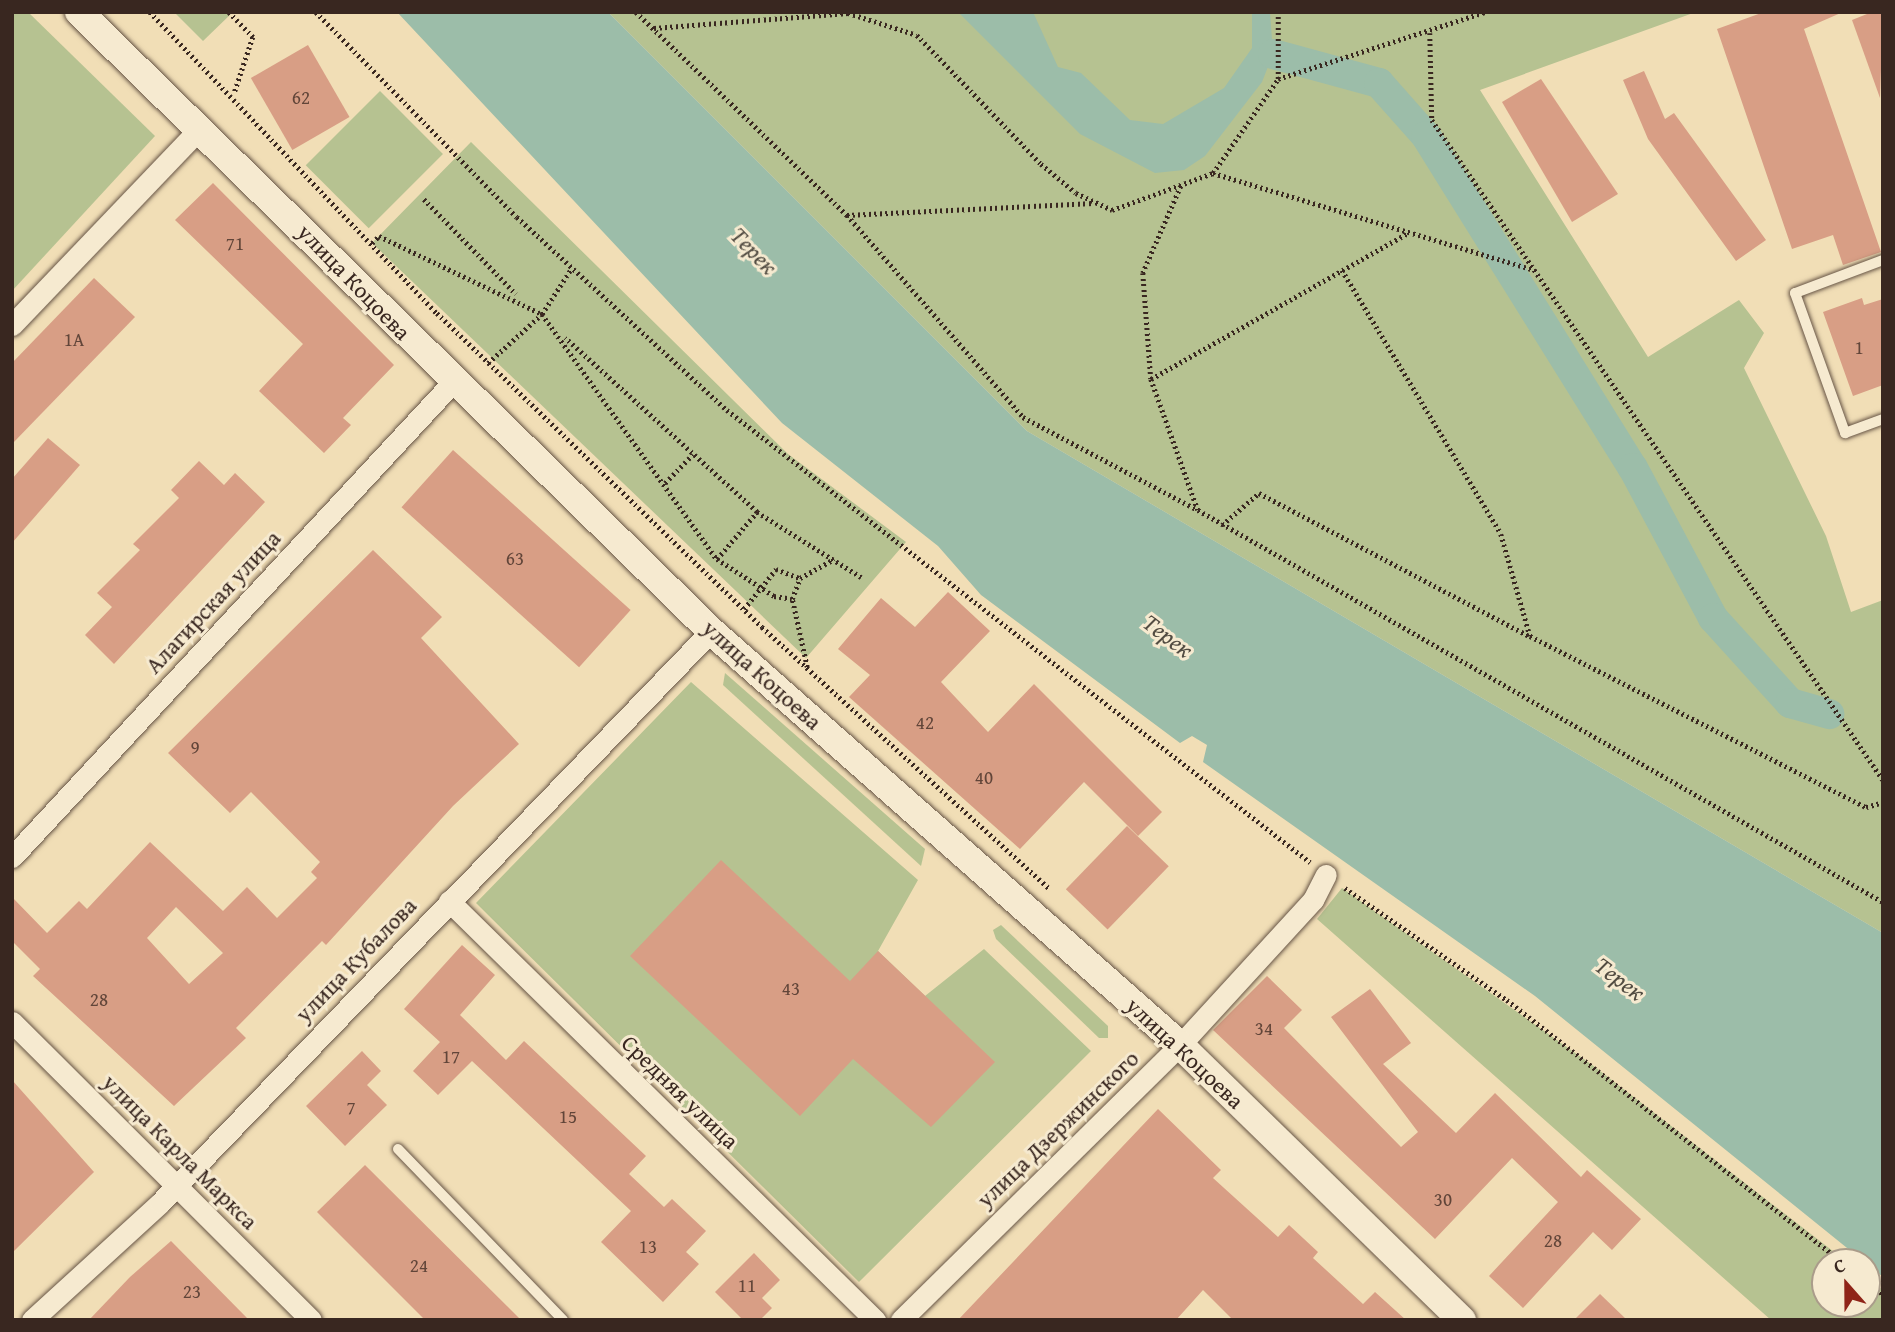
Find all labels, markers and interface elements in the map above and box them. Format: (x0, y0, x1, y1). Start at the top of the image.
house number: 62 (292, 87, 310, 109)
street label: улица Коцоева (292, 218, 416, 346)
water label: Терек (724, 221, 784, 281)
house number: 71 (226, 233, 244, 255)
house number: 1А (64, 329, 84, 351)
house number: 1 (1854, 337, 1864, 359)
street label: Алагирская улица (140, 525, 286, 679)
house number: 63 (506, 548, 524, 570)
water label: Терек (1137, 608, 1199, 664)
street label: улица Коцоева (697, 614, 827, 736)
house number: 42 (916, 712, 934, 734)
house number: 9 (190, 737, 200, 759)
house number: 40 (975, 767, 993, 789)
street label: улица Кубалова (290, 892, 422, 1028)
water label: Терек (1589, 951, 1651, 1007)
house number: 43 (782, 978, 800, 1000)
house number: 28 (90, 989, 108, 1011)
street label: улица Коцоева (1120, 991, 1250, 1115)
house number: 34 (1255, 1018, 1273, 1040)
street label: Средняя улица (616, 1029, 744, 1155)
street label: улица Дзержинского (971, 1045, 1145, 1213)
house number: 17 (442, 1046, 460, 1068)
street label: улица Карла Маркса (97, 1069, 263, 1235)
house number: 7 (346, 1097, 356, 1119)
house number: 15 (559, 1106, 577, 1128)
house number: 30 (1434, 1189, 1452, 1211)
house number: 28 (1544, 1230, 1562, 1252)
house number: 13 (639, 1236, 657, 1258)
north arrow (1811, 1248, 1881, 1318)
text: С (1829, 1250, 1849, 1280)
house number: 24 (410, 1255, 428, 1277)
house number: 11 (738, 1275, 756, 1297)
house number: 23 (183, 1281, 201, 1303)

